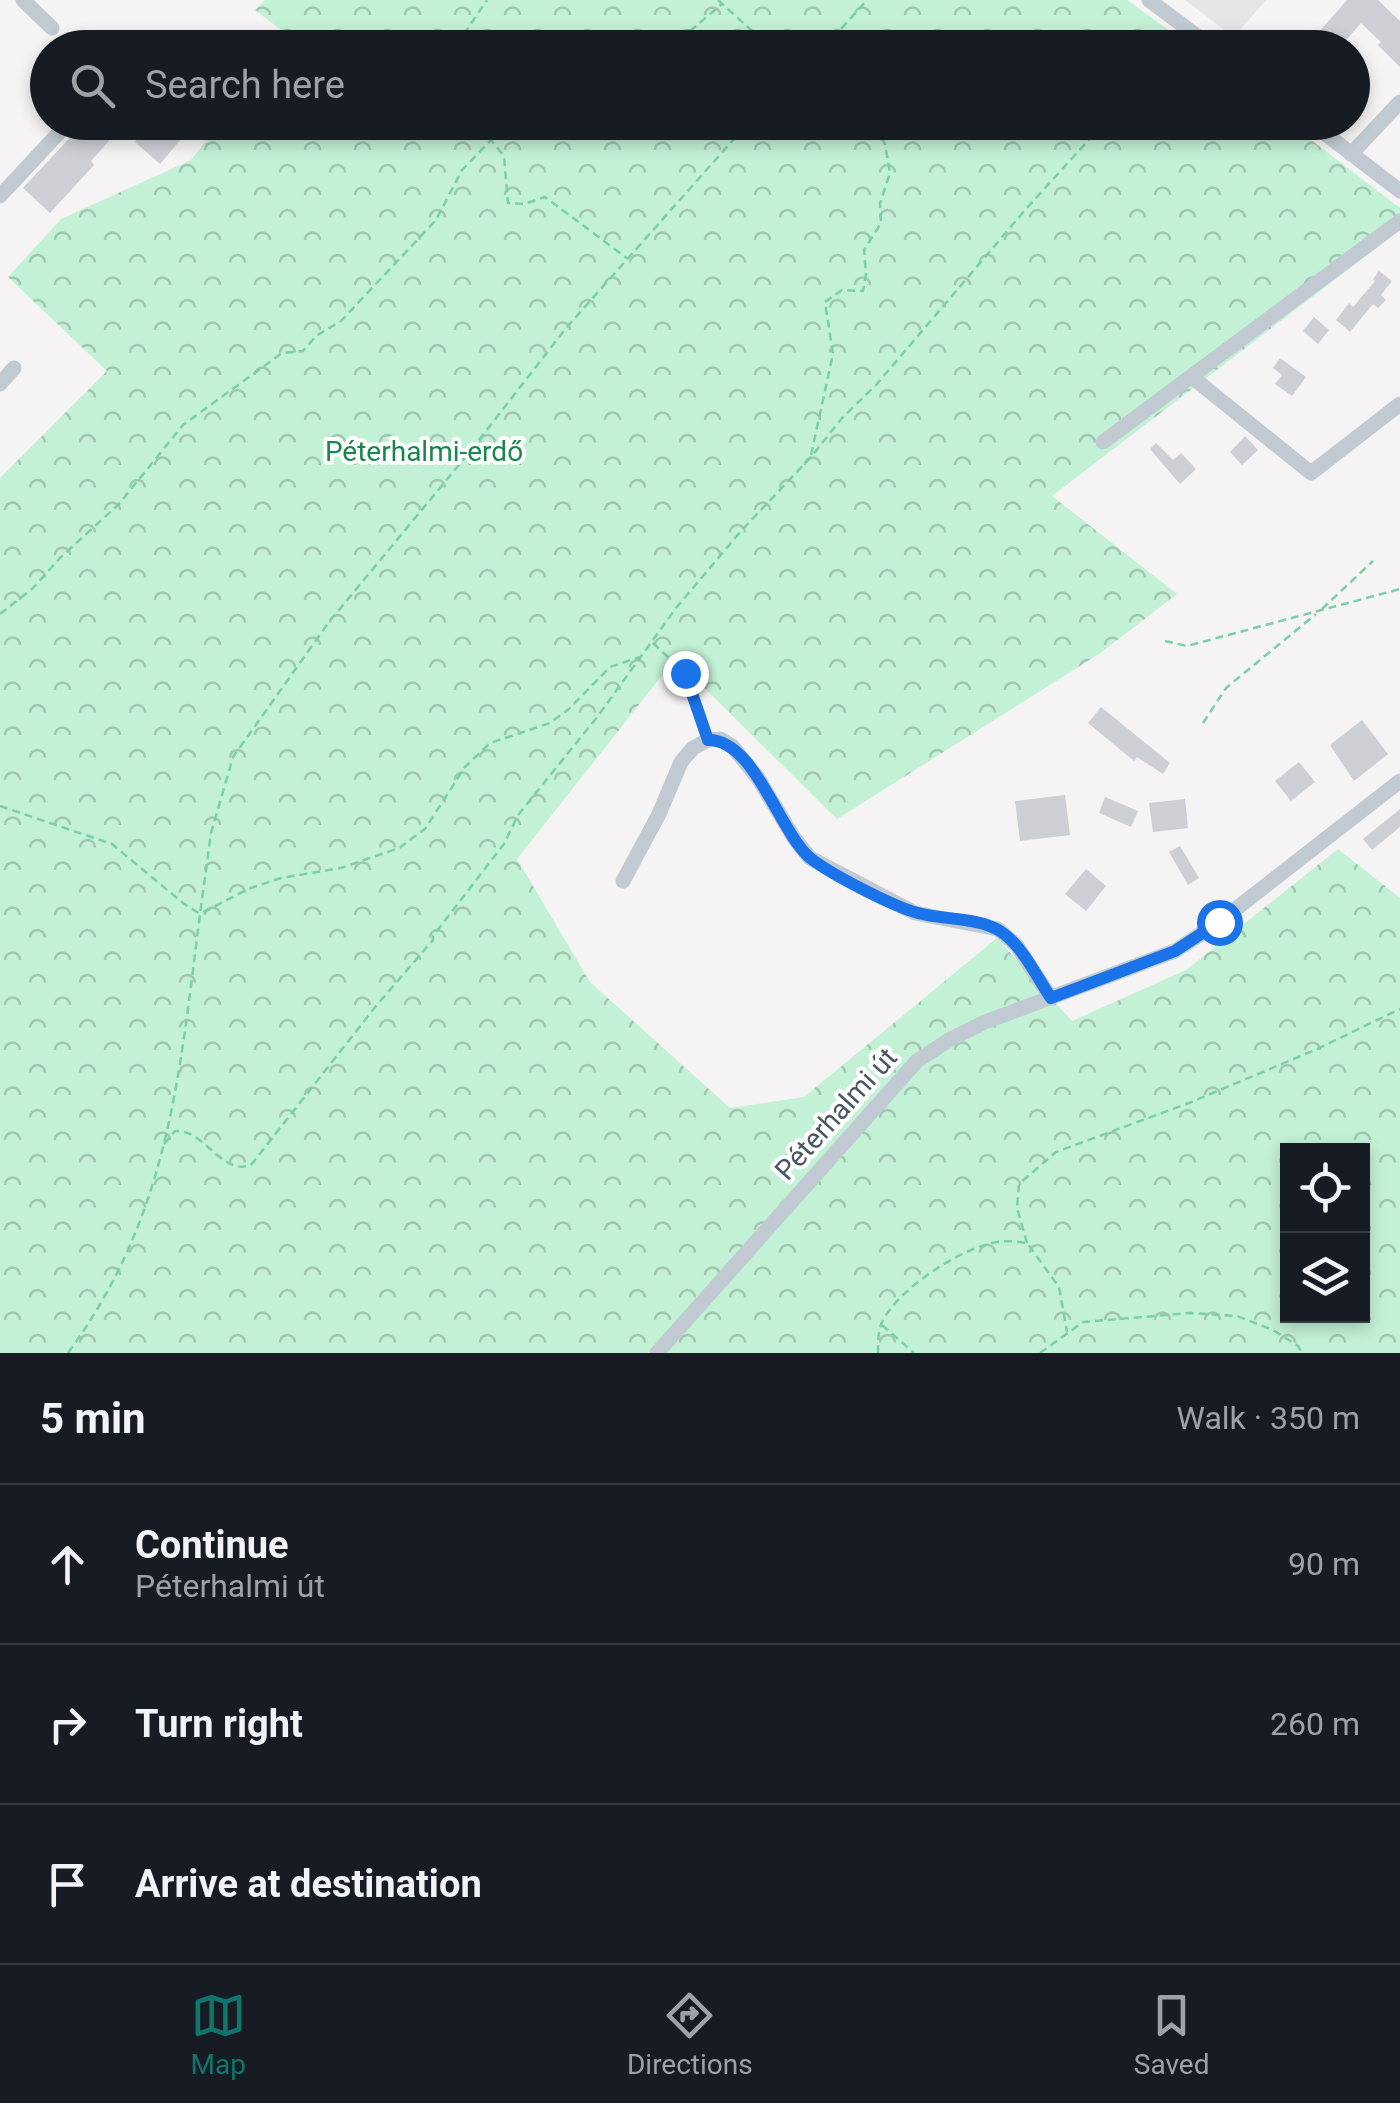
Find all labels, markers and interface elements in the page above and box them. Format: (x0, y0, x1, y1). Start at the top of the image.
search box (30, 30, 1370, 140)
icon: search (65, 58, 120, 113)
text: Search here (145, 63, 345, 107)
park label: Péterhalmi-erdő (325, 435, 523, 468)
route end (663, 651, 709, 697)
route start (1197, 900, 1243, 946)
street label: Péterhalmi út (768, 1041, 904, 1187)
map controls (1280, 1143, 1370, 1323)
button: locate (1280, 1143, 1370, 1233)
button: layers (1280, 1233, 1370, 1323)
text: 5 min (40, 1394, 146, 1443)
text: Walk · 350 m (1177, 1399, 1360, 1437)
text: Continue (135, 1523, 289, 1567)
icon: ahead (40, 1537, 95, 1592)
text: 90 m (1288, 1545, 1360, 1583)
text: Péterhalmi út (135, 1567, 325, 1605)
icon: right (40, 1697, 95, 1752)
text: Turn right (135, 1702, 303, 1746)
text: 260 m (1270, 1705, 1360, 1743)
icon: arrive (40, 1857, 95, 1912)
text: Arrive at destination (135, 1862, 482, 1906)
tab: Map (191, 1988, 246, 2081)
tab: Directions (627, 1988, 753, 2081)
tab: Saved (1134, 1988, 1209, 2081)

